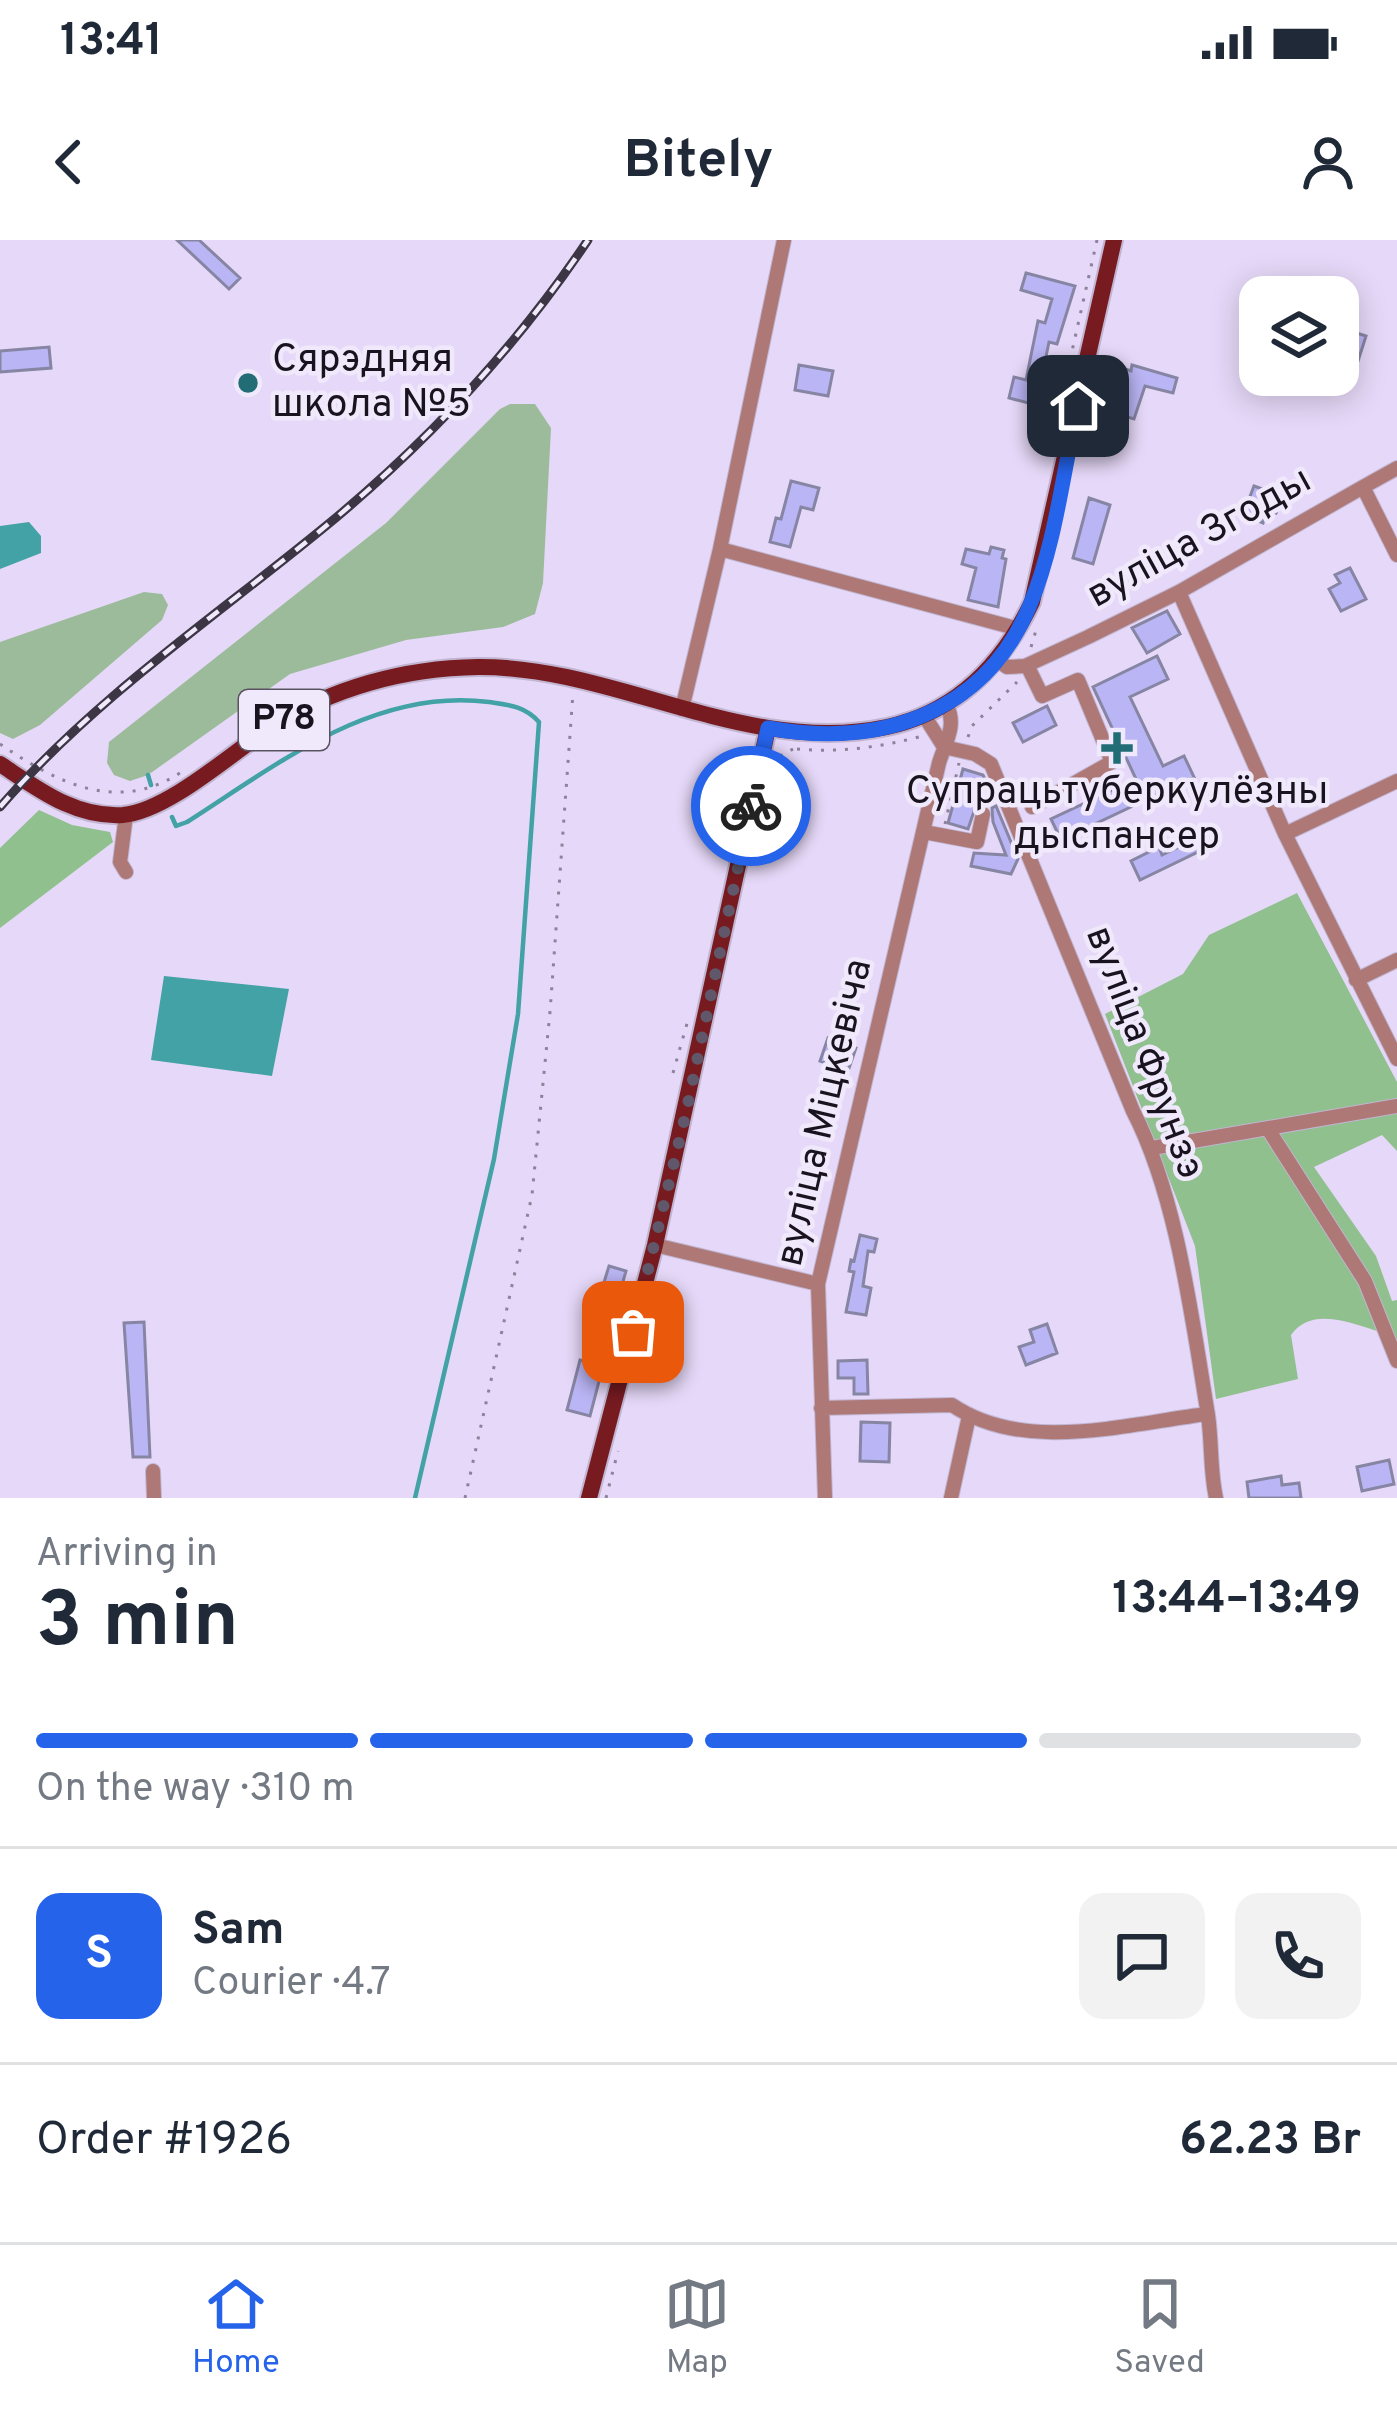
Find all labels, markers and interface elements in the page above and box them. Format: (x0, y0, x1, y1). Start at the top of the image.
text: 13:41 (60, 14, 163, 71)
text: Bitely (624, 128, 773, 197)
icon: back (36, 129, 102, 195)
icon: person (1295, 129, 1361, 195)
map controls (1239, 276, 1359, 396)
button: layers (1239, 276, 1359, 396)
place label: Сярэдняя школа №5 (272, 337, 471, 431)
pin (1027, 355, 1129, 457)
marker: Сярэдняя школа №5 (235, 370, 261, 396)
icon: home (1045, 373, 1111, 439)
street label: вуліца Згоды (1079, 457, 1321, 621)
road number: Р78 (239, 690, 329, 750)
marker: Супрацьтуберкулёзны дыспансер (1101, 732, 1133, 764)
courier (691, 746, 811, 866)
place label: Супрацьтуберкулёзны дыспансер (906, 769, 1328, 863)
icon: bike (718, 773, 784, 839)
street label: вуліца Фрунзэ (1072, 920, 1214, 1186)
street label: вуліца Міцкевіча (767, 955, 885, 1271)
pin (582, 1281, 684, 1383)
icon: bag (600, 1299, 666, 1365)
text: Arriving in (36, 1531, 218, 1580)
text: 13:44–13:49 (1112, 1572, 1361, 1629)
text: 3 min (36, 1575, 239, 1674)
text: On the way · 310 m (36, 1766, 354, 1815)
button: chat (1079, 1893, 1205, 2019)
button: phone (1235, 1893, 1361, 2019)
text: Sam (192, 1903, 284, 1960)
text: S (85, 1927, 113, 1984)
text: Courier · 4.7 (192, 1960, 391, 2009)
text: Order #1926 (36, 2113, 292, 2170)
text: 62.23 Br (1179, 2113, 1361, 2170)
tab: Home (192, 2271, 280, 2385)
tab: Map (664, 2271, 730, 2385)
tab: Saved (1114, 2271, 1205, 2385)

